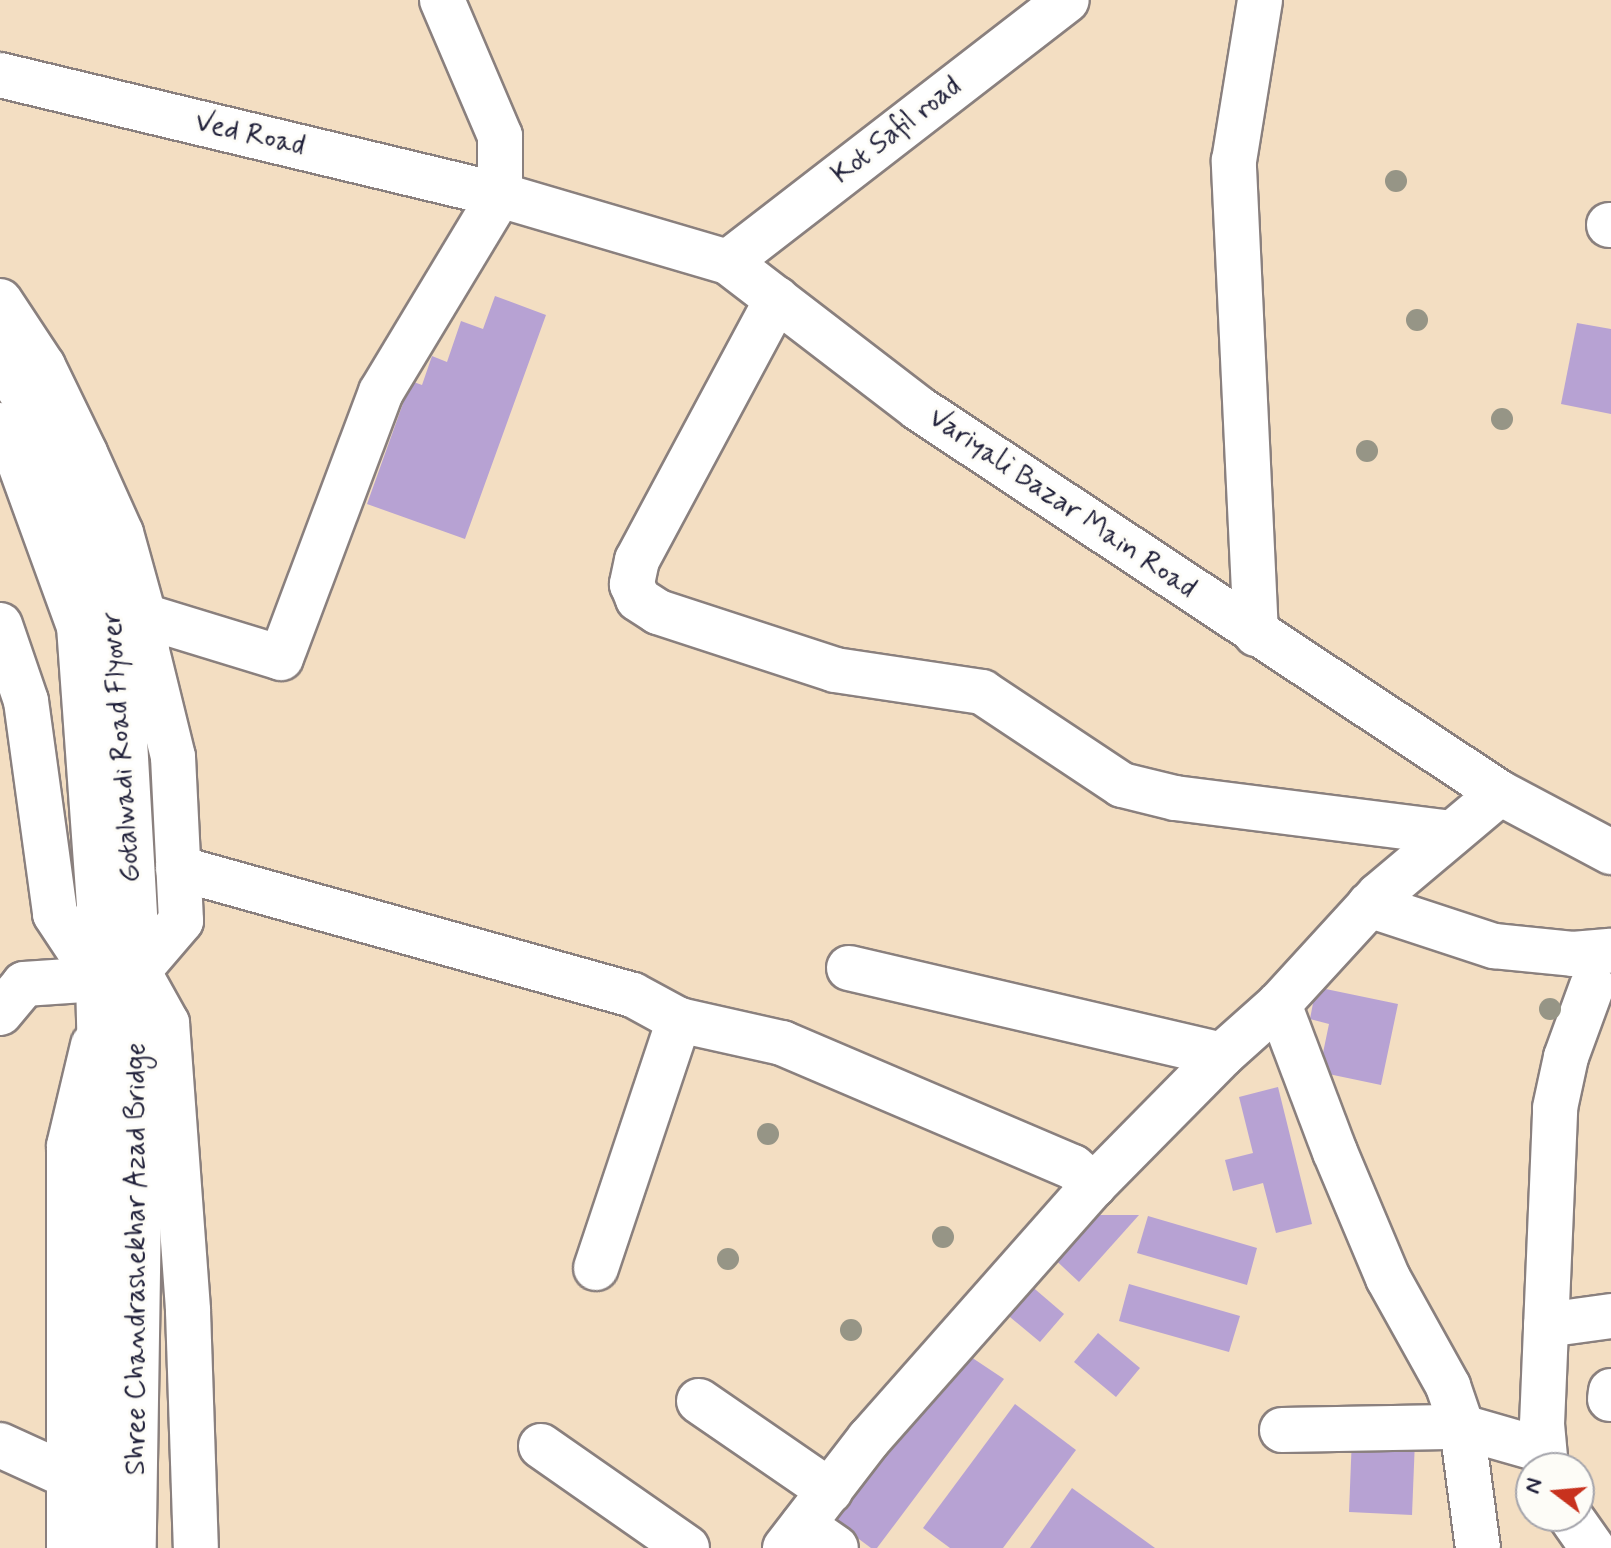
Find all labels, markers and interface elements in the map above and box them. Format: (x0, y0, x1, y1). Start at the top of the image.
street label: Kot Safil road (825, 70, 969, 192)
street label: Ved Road (194, 106, 306, 164)
street label: Variyali Bazar Main Road (924, 404, 1200, 604)
street label: Gotalwadi Road Flyover (96, 612, 148, 882)
street label: Shree Chandrashekhar Azad Bridge (120, 1046, 154, 1472)
north arrow (1515, 1452, 1595, 1532)
text: N (1518, 1475, 1549, 1497)

